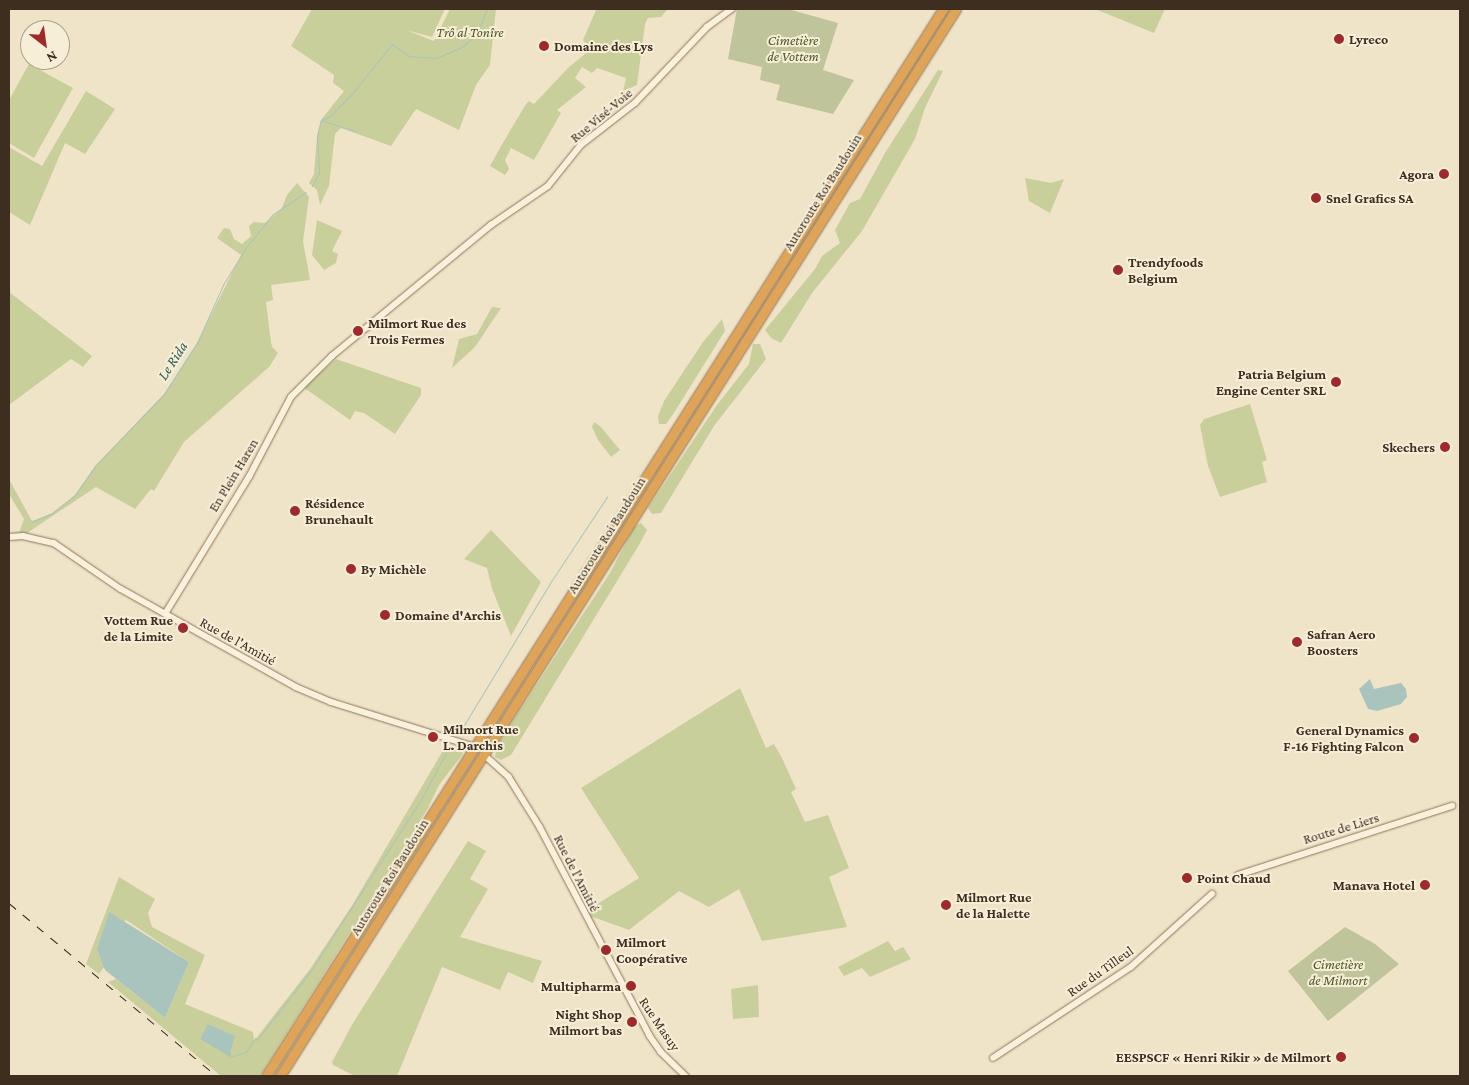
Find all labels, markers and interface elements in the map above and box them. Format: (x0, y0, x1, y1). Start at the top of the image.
north arrow (20, 20, 70, 70)
park label: Trô al Tonîre (436, 24, 504, 40)
place label: Lyreco (1349, 31, 1388, 47)
park label: Cimetière de Vottem (767, 32, 819, 64)
marker: Lyreco (1333, 33, 1345, 45)
place label: Domaine des Lys (554, 38, 653, 54)
marker: Domaine des Lys (538, 40, 550, 52)
text: N (44, 48, 60, 66)
street label: Rue Visé-Voie (566, 84, 636, 146)
street label: Autoroute Roi Baudouin (779, 131, 865, 253)
place label: Agora (1399, 166, 1434, 182)
marker: Agora (1438, 168, 1450, 180)
place label: Snel Grafics SA (1326, 190, 1414, 206)
marker: Snel Grafics SA (1310, 192, 1322, 204)
place label: Trendyfoods Belgium (1128, 254, 1203, 286)
marker: Trendyfoods Belgium (1112, 264, 1124, 276)
place label: Milmort Rue des Trois Fermes (368, 315, 466, 348)
marker: Milmort Rue des Trois Fermes (352, 325, 364, 337)
water label: Le Rida (154, 338, 192, 384)
place label: Patria Belgium Engine Center SRL (1216, 366, 1326, 398)
marker: Patria Belgium Engine Center SRL (1330, 376, 1342, 388)
street label: En Plein Haren (205, 435, 261, 515)
place label: Skechers (1382, 439, 1435, 455)
marker: Skechers (1439, 441, 1451, 453)
street label: Autoroute Roi Baudouin (563, 474, 649, 596)
place label: Résidence Brunehault (305, 495, 373, 528)
marker: Résidence Brunehault (289, 505, 301, 517)
place label: By Michèle (361, 561, 426, 577)
marker: By Michèle (345, 563, 357, 575)
place label: Domaine d'Archis (395, 607, 501, 623)
marker: Domaine d'Archis (379, 609, 391, 621)
place label: Vottem Rue de la Limite (104, 612, 173, 644)
street label: Rue de l'Amitié (197, 613, 279, 669)
marker: Vottem Rue de la Limite (177, 622, 189, 634)
place label: Safran Aero Boosters (1307, 626, 1376, 658)
marker: Safran Aero Boosters (1291, 636, 1303, 648)
place label: Milmort Rue L. Darchis (443, 721, 519, 754)
place label: General Dynamics F-16 Fighting Falcon (1283, 722, 1404, 754)
marker: Milmort Rue L. Darchis (427, 731, 439, 743)
marker: General Dynamics F-16 Fighting Falcon (1408, 732, 1420, 744)
street label: Route de Liers (1301, 808, 1381, 848)
street label: Autoroute Roi Baudouin (346, 816, 432, 938)
street label: Rue de l'Amitié (550, 832, 604, 914)
place label: Point Chaud (1197, 870, 1271, 886)
marker: Point Chaud (1181, 872, 1193, 884)
place label: Manava Hotel (1333, 877, 1415, 893)
marker: Manava Hotel (1419, 879, 1431, 891)
place label: Milmort Rue de la Halette (956, 889, 1032, 922)
marker: Milmort Rue de la Halette (940, 899, 952, 911)
place label: Milmort Coopérative (616, 934, 688, 966)
street label: Rue du Tilleul (1064, 942, 1136, 1000)
marker: Milmort Coopérative (600, 944, 612, 956)
park label: Cimetière de Milmort (1309, 956, 1367, 989)
place label: Multipharma (541, 978, 621, 994)
marker: Multipharma (625, 980, 637, 992)
street label: Rue Masuy (636, 994, 684, 1054)
place label: Night Shop Milmort bas (549, 1006, 622, 1038)
marker: Night Shop Milmort bas (626, 1016, 638, 1028)
place label: EESPSCF « Henri Rikir » de Milmort (1116, 1049, 1331, 1065)
marker: EESPSCF « Henri Rikir » de Milmort (1335, 1051, 1347, 1063)

